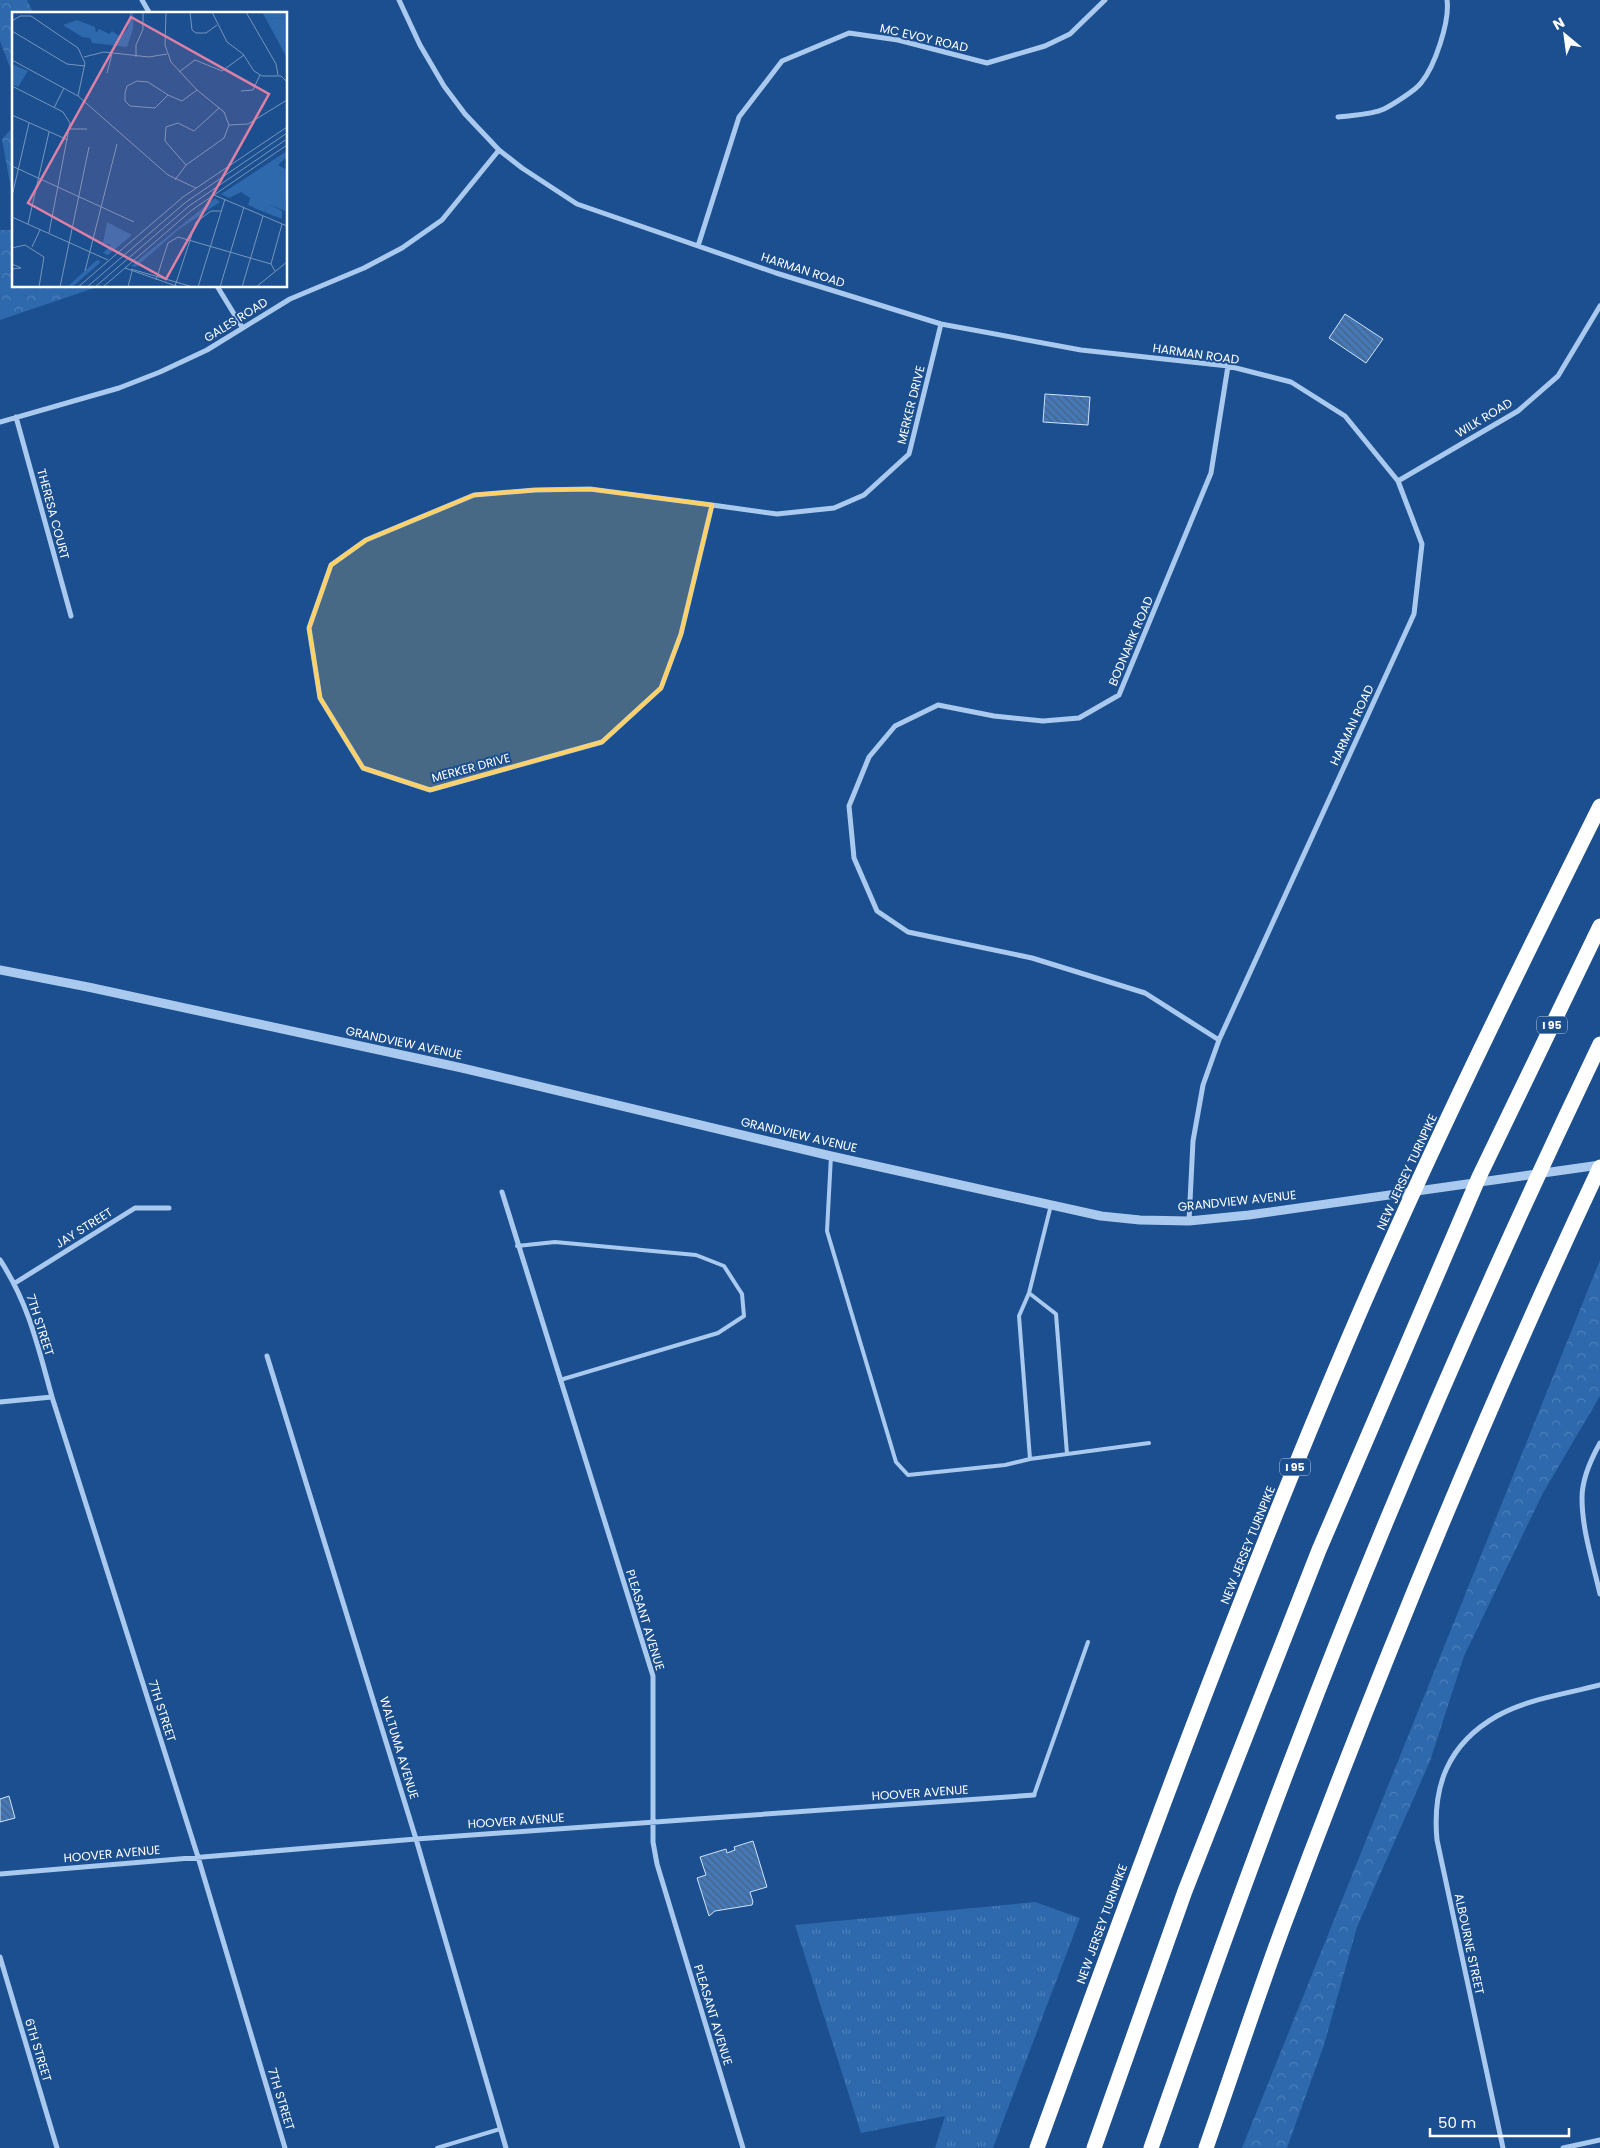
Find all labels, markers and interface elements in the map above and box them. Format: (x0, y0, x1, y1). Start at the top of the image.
north arrow (1540, 10, 1590, 60)
inset map (12, 12, 288, 288)
text: N (1549, 12, 1568, 35)
street label: MC EVOY ROAD (878, 19, 970, 56)
street label: HARMAN ROAD (759, 248, 847, 291)
street label: GALES ROAD (201, 293, 271, 346)
street label: HARMAN ROAD (1152, 339, 1240, 368)
street label: MERKER DRIVE (893, 364, 929, 446)
street label: WILK ROAD (1452, 394, 1515, 441)
street label: THERESA COURT (33, 467, 74, 562)
street label: BODNARIK ROAD (1104, 593, 1157, 688)
street label: HARMAN ROAD (1325, 682, 1378, 768)
street label: MERKER DRIVE (430, 749, 512, 786)
road number: I 95 (1537, 1016, 1567, 1034)
street label: GRANDVIEW AVENUE (344, 1022, 464, 1063)
street label: NEW JERSEY TURNPIKE (1372, 1111, 1441, 1233)
street label: GRANDVIEW AVENUE (739, 1113, 859, 1156)
street label: GRANDVIEW AVENUE (1177, 1186, 1297, 1215)
street label: JAY STREET (52, 1203, 116, 1252)
street label: 7TH STREET (22, 1292, 59, 1358)
road number: I 95 (1280, 1458, 1310, 1475)
street label: NEW JERSEY TURNPIKE (1216, 1483, 1279, 1607)
street label: PLEASANT AVENUE (622, 1567, 669, 1672)
street label: 7TH STREET (144, 1678, 181, 1744)
street label: WALTUMA AVENUE (376, 1695, 423, 1801)
street label: HOOVER AVENUE (871, 1781, 969, 1804)
street label: HOOVER AVENUE (467, 1809, 565, 1832)
street label: HOOVER AVENUE (63, 1841, 161, 1866)
street label: NEW JERSEY TURNPIKE (1072, 1862, 1131, 1986)
street label: ALBOURNE STREET (1450, 1892, 1489, 1996)
street label: PLEASANT AVENUE (690, 1962, 737, 2067)
street label: 6TH STREET (21, 2016, 56, 2084)
street label: 7TH STREET (264, 2066, 299, 2133)
scale bar (1430, 2106, 1569, 2138)
text: 50 m (1438, 2112, 1476, 2133)

